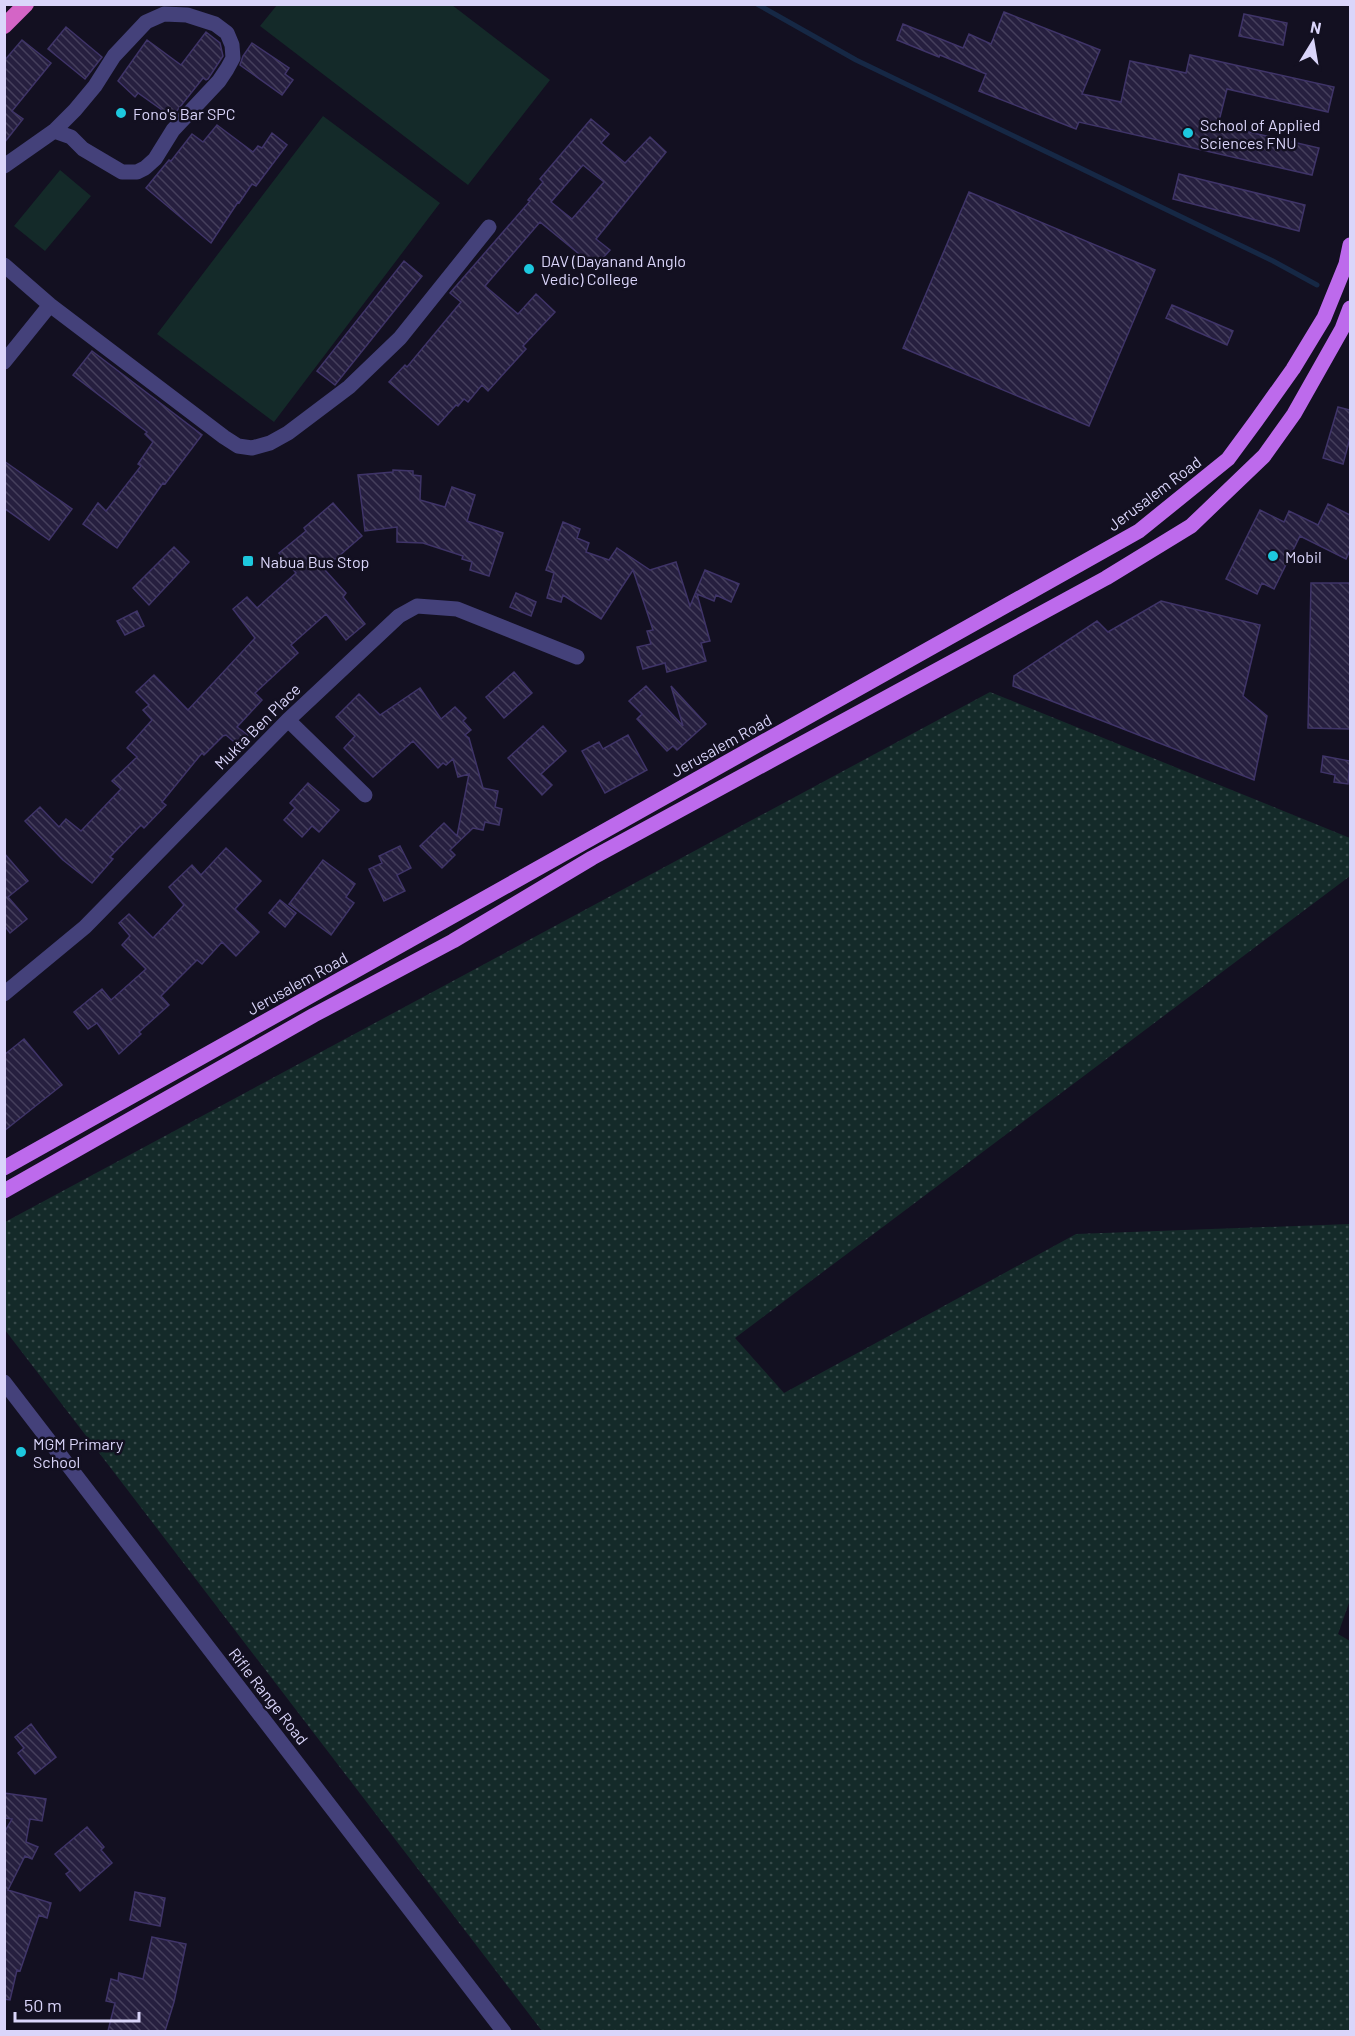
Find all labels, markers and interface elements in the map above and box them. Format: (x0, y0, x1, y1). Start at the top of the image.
north arrow (1283, 12, 1343, 72)
text: N (1309, 16, 1323, 37)
place label: Fono's Bar SPC (133, 104, 235, 123)
marker: Fono's Bar SPC (114, 106, 128, 120)
place label: School of Applied Sciences FNU (1200, 115, 1320, 152)
marker: School of Applied Sciences FNU (1181, 126, 1195, 140)
place label: DAV (Dayanand Anglo Vedic) College (541, 251, 686, 288)
marker: DAV (Dayanand Anglo Vedic) College (522, 262, 536, 276)
street label: Jerusalem Road (1104, 452, 1204, 534)
place label: Mobil (1285, 547, 1322, 566)
marker: Mobil (1266, 549, 1280, 563)
place label: Nabua Bus Stop (260, 552, 369, 571)
marker: Nabua Bus Stop (241, 554, 255, 568)
street label: Mukta Ben Place (210, 679, 304, 773)
street label: Jerusalem Road (667, 710, 775, 780)
street label: Jerusalem Road (243, 948, 351, 1018)
place label: MGM Primary School (33, 1434, 124, 1471)
marker: MGM Primary School (14, 1445, 28, 1459)
street label: Rifle Range Road (225, 1644, 313, 1748)
scale bar (15, 1985, 140, 2023)
text: 50 m (24, 1994, 62, 2016)

